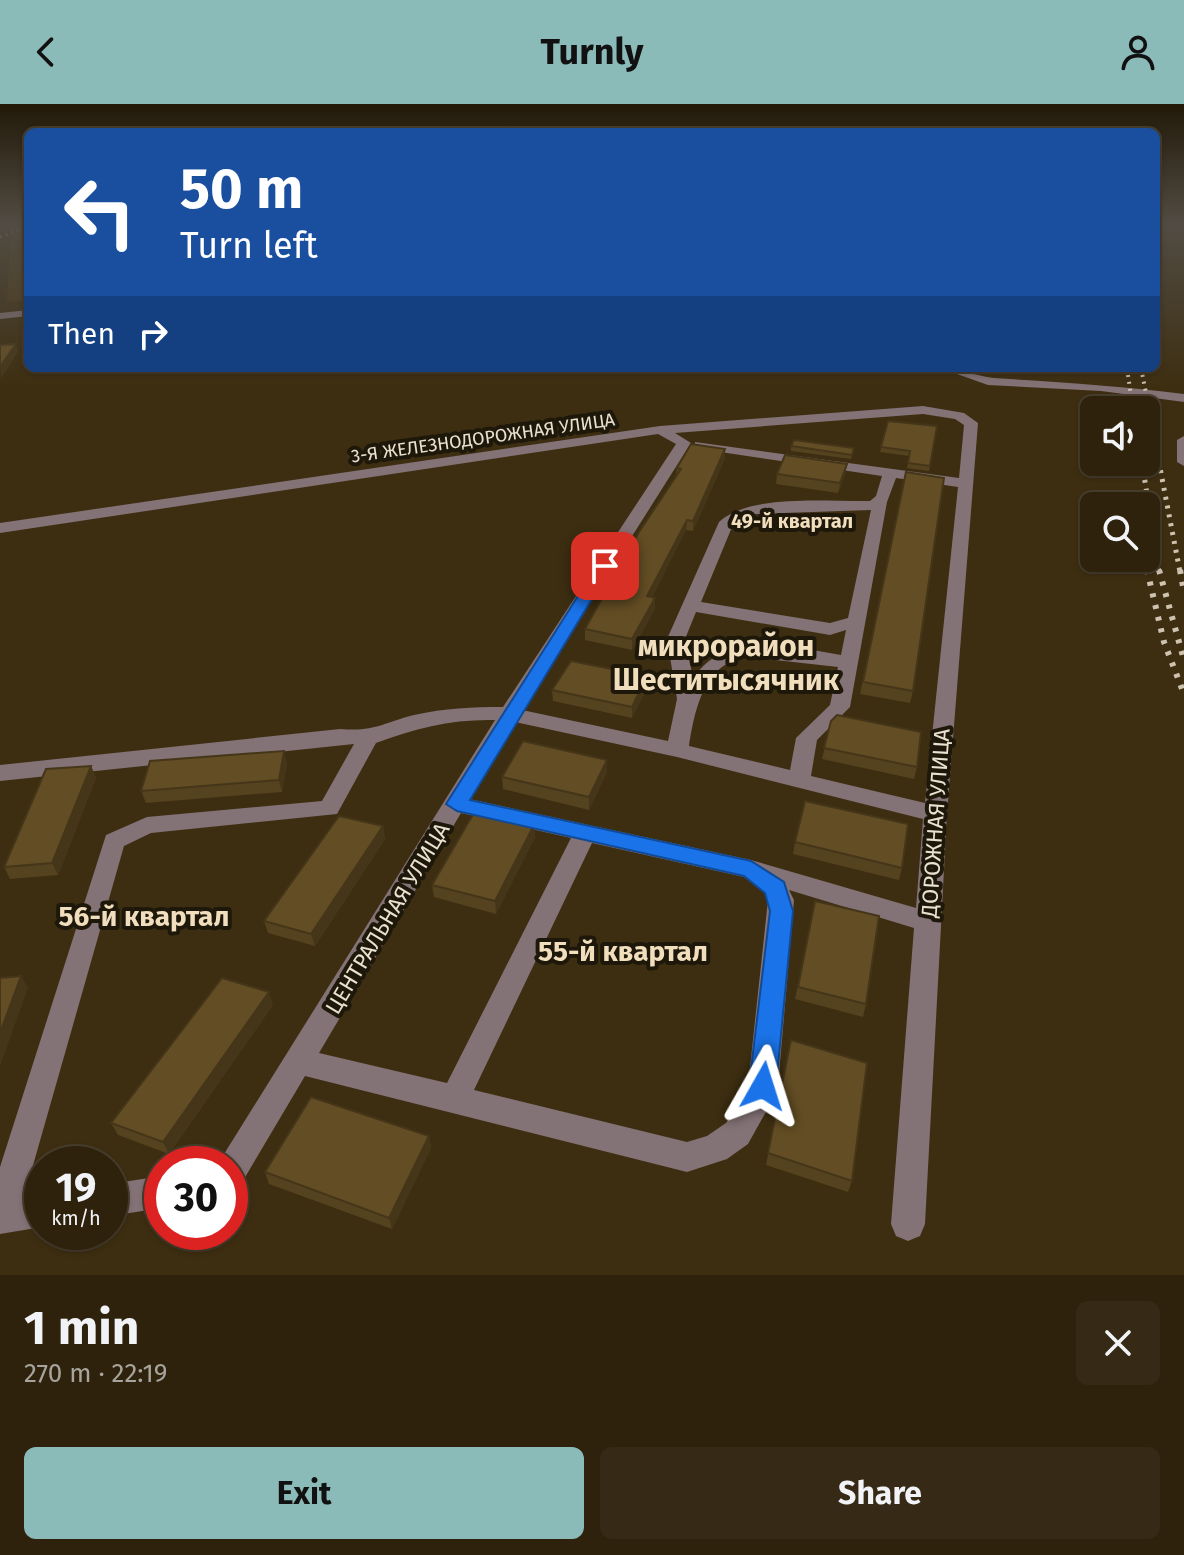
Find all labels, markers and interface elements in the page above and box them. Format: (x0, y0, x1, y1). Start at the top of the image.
icon: back (24, 30, 68, 74)
text: Turnly (541, 30, 643, 74)
icon: person (1116, 30, 1160, 74)
text: 50 m (180, 156, 303, 223)
icon: left (48, 160, 152, 264)
text: Turn left (180, 224, 318, 268)
icon: right (131, 312, 175, 356)
text: Then (48, 316, 115, 352)
map controls (1080, 396, 1160, 572)
button: sound (1080, 396, 1160, 476)
street label: 3-Я ЖЕЛЕЗНОДОРОЖНАЯ УЛИЦА (350, 408, 617, 467)
button: search (1080, 492, 1160, 572)
district label: 49-й квартал (731, 509, 853, 533)
pin (571, 532, 639, 600)
icon: arrive (583, 544, 627, 588)
district label: микрорайон Шеститысячник (613, 628, 840, 698)
street label: ДОРОЖНАЯ УЛИЦА (915, 727, 956, 919)
street label: ЦЕНТРАЛЬНАЯ УЛИЦА (320, 817, 456, 1019)
district label: 56-й квартал (59, 900, 229, 933)
district label: 55-й квартал (538, 935, 708, 968)
position arrow (721, 1044, 805, 1128)
speed limit sign: 30 (144, 1146, 248, 1250)
text: 19 (56, 1164, 96, 1212)
text: km/h (51, 1206, 101, 1230)
text: 1 min (24, 1299, 139, 1357)
button: close (1076, 1301, 1160, 1385)
text: 270 m · 22:19 (24, 1358, 167, 1389)
button: Exit (24, 1447, 584, 1539)
button: Share (600, 1447, 1160, 1539)

